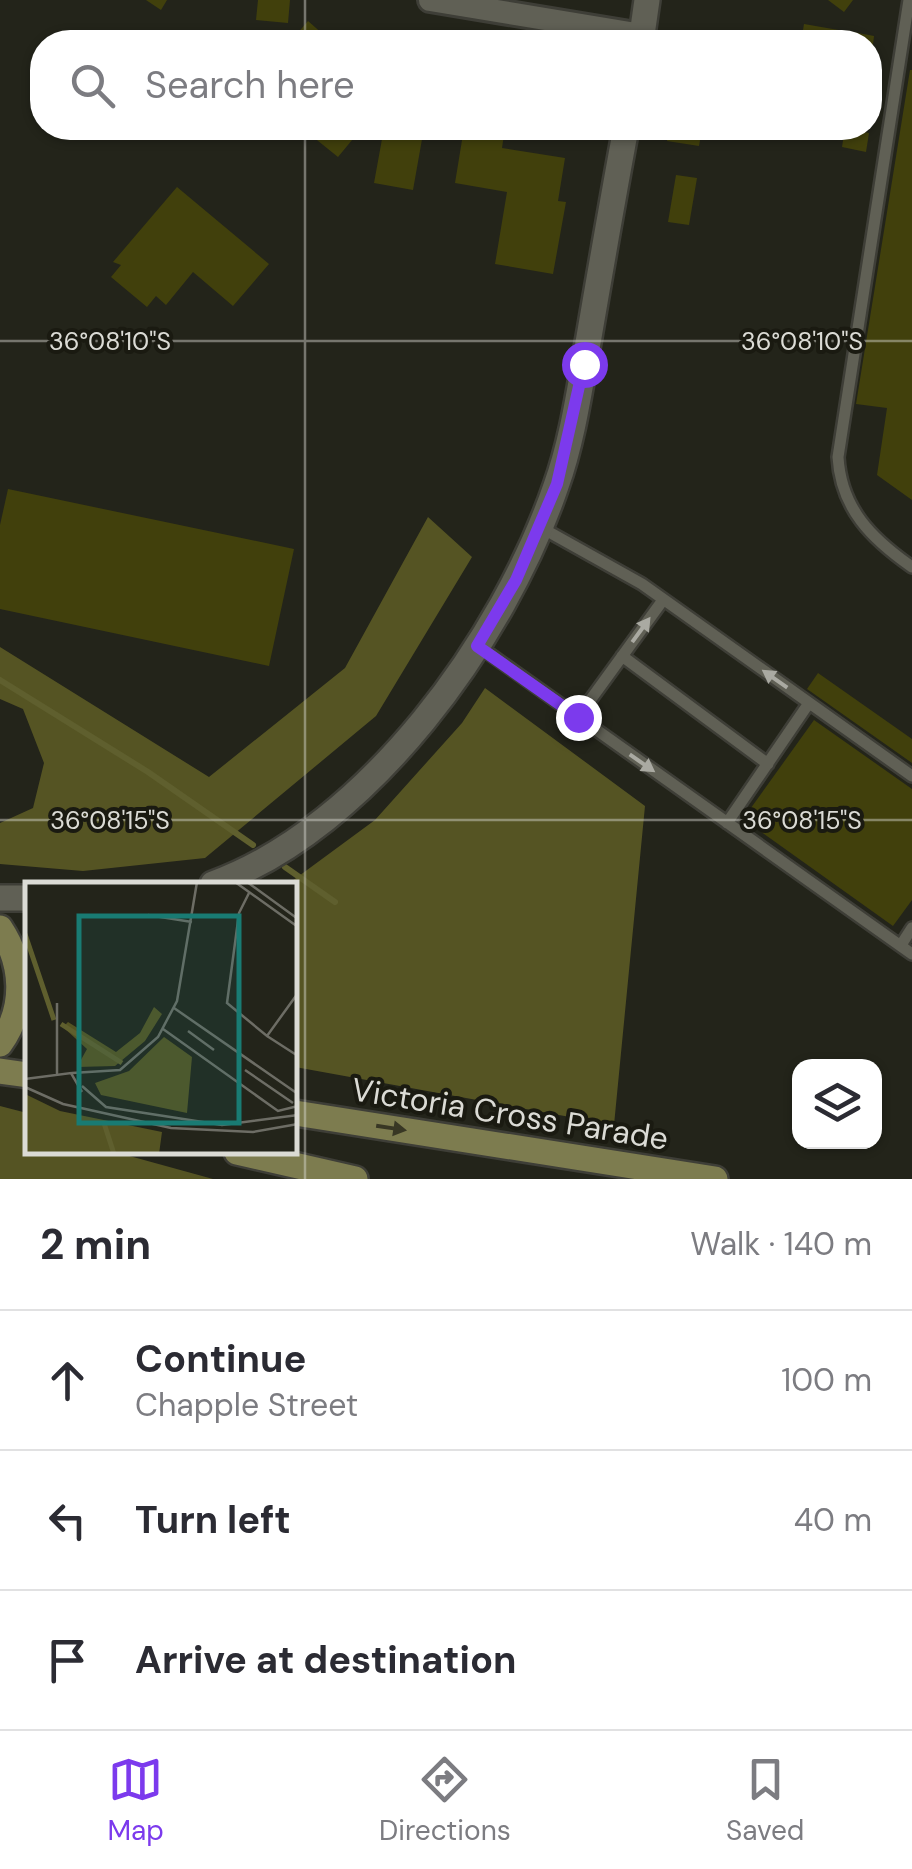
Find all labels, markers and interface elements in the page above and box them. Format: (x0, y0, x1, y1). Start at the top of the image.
search box (30, 30, 882, 140)
icon: search (65, 58, 120, 113)
text: Search here (145, 60, 355, 110)
text: 36°08'10"S (49, 325, 171, 358)
text: 36°08'10"S (741, 325, 863, 358)
route start (562, 342, 608, 388)
one-way arrow (631, 617, 650, 643)
one-way arrow (762, 670, 789, 689)
route end (556, 695, 602, 741)
one-way arrow (629, 752, 656, 772)
text: 36°08'15"S (50, 804, 170, 837)
text: 36°08'15"S (742, 804, 862, 837)
inset map (25, 882, 298, 1154)
map controls (792, 1059, 882, 1149)
button: layers (792, 1059, 882, 1149)
street label: Victoria Cross Parade (349, 1068, 671, 1160)
one-way arrow (376, 1121, 408, 1136)
text: 2 min (40, 1217, 151, 1272)
text: Walk · 140 m (690, 1223, 872, 1265)
text: Continue (135, 1334, 306, 1384)
icon: ahead (40, 1353, 95, 1408)
text: 100 m (781, 1359, 872, 1401)
text: Chapple Street (135, 1384, 358, 1426)
icon: left (40, 1493, 95, 1548)
text: Turn left (135, 1495, 291, 1545)
text: 40 m (794, 1499, 872, 1541)
icon: arrive (40, 1633, 95, 1688)
text: Arrive at destination (135, 1635, 517, 1685)
tab: Map (108, 1752, 164, 1849)
tab: Directions (379, 1752, 511, 1849)
tab: Saved (726, 1752, 804, 1849)

